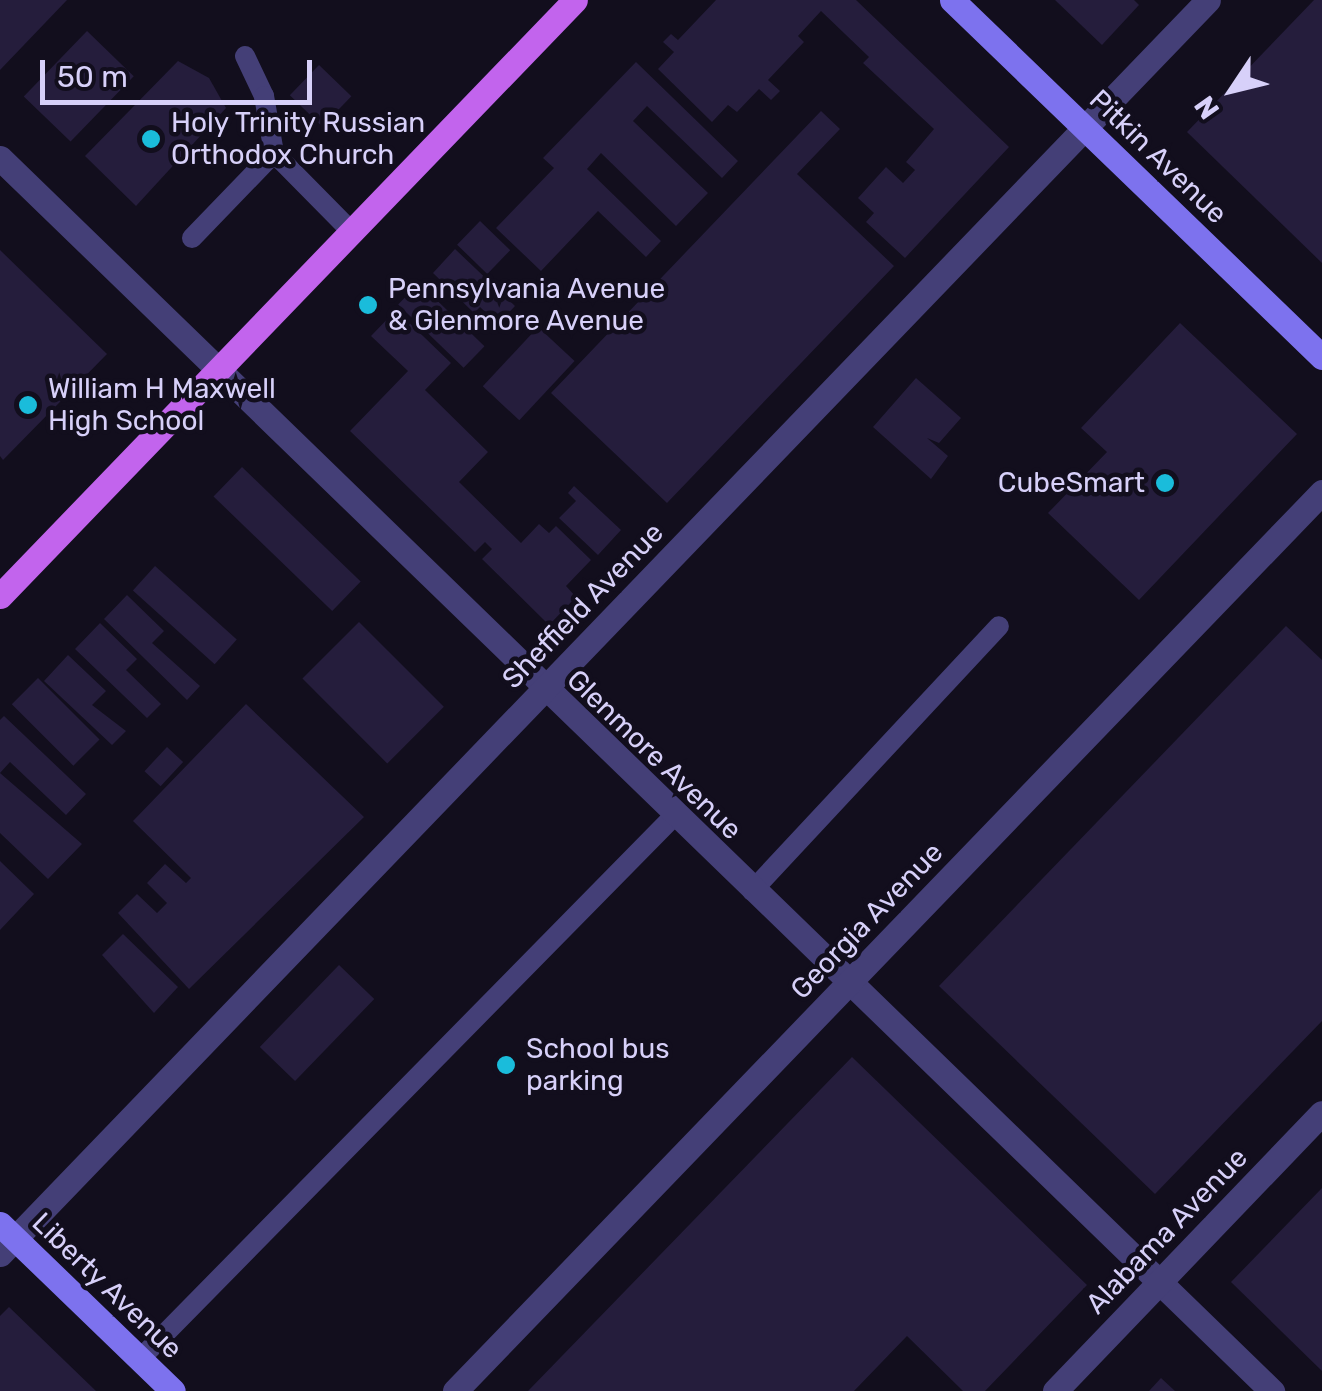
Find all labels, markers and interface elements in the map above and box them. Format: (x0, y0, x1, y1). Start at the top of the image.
scale bar (45, 40, 318, 102)
north arrow (1182, 40, 1282, 140)
text: 50 m (57, 59, 128, 95)
street label: Pitkin Avenue (1082, 83, 1234, 231)
text: N (1188, 90, 1226, 125)
place label: Holy Trinity Russian Orthodox Church (171, 106, 427, 172)
marker: Holy Trinity Russian Orthodox Church (140, 128, 162, 150)
place label: Pennsylvania Avenue & Glenmore Avenue (388, 272, 666, 338)
marker: Pennsylvania Avenue & Glenmore Avenue (357, 294, 379, 316)
place label: William H Maxwell High School (48, 372, 276, 438)
marker: William H Maxwell High School (17, 394, 39, 416)
place label: CubeSmart (998, 466, 1145, 500)
marker: CubeSmart (1154, 472, 1176, 494)
street label: Sheffield Avenue (495, 516, 671, 696)
street label: Glenmore Avenue (559, 663, 749, 847)
street label: Georgia Avenue (784, 836, 950, 1006)
place label: School bus parking (526, 1032, 670, 1098)
marker: School bus parking (495, 1054, 517, 1076)
street label: Alabama Avenue (1079, 1141, 1255, 1321)
street label: Liberty Avenue (25, 1206, 189, 1366)

